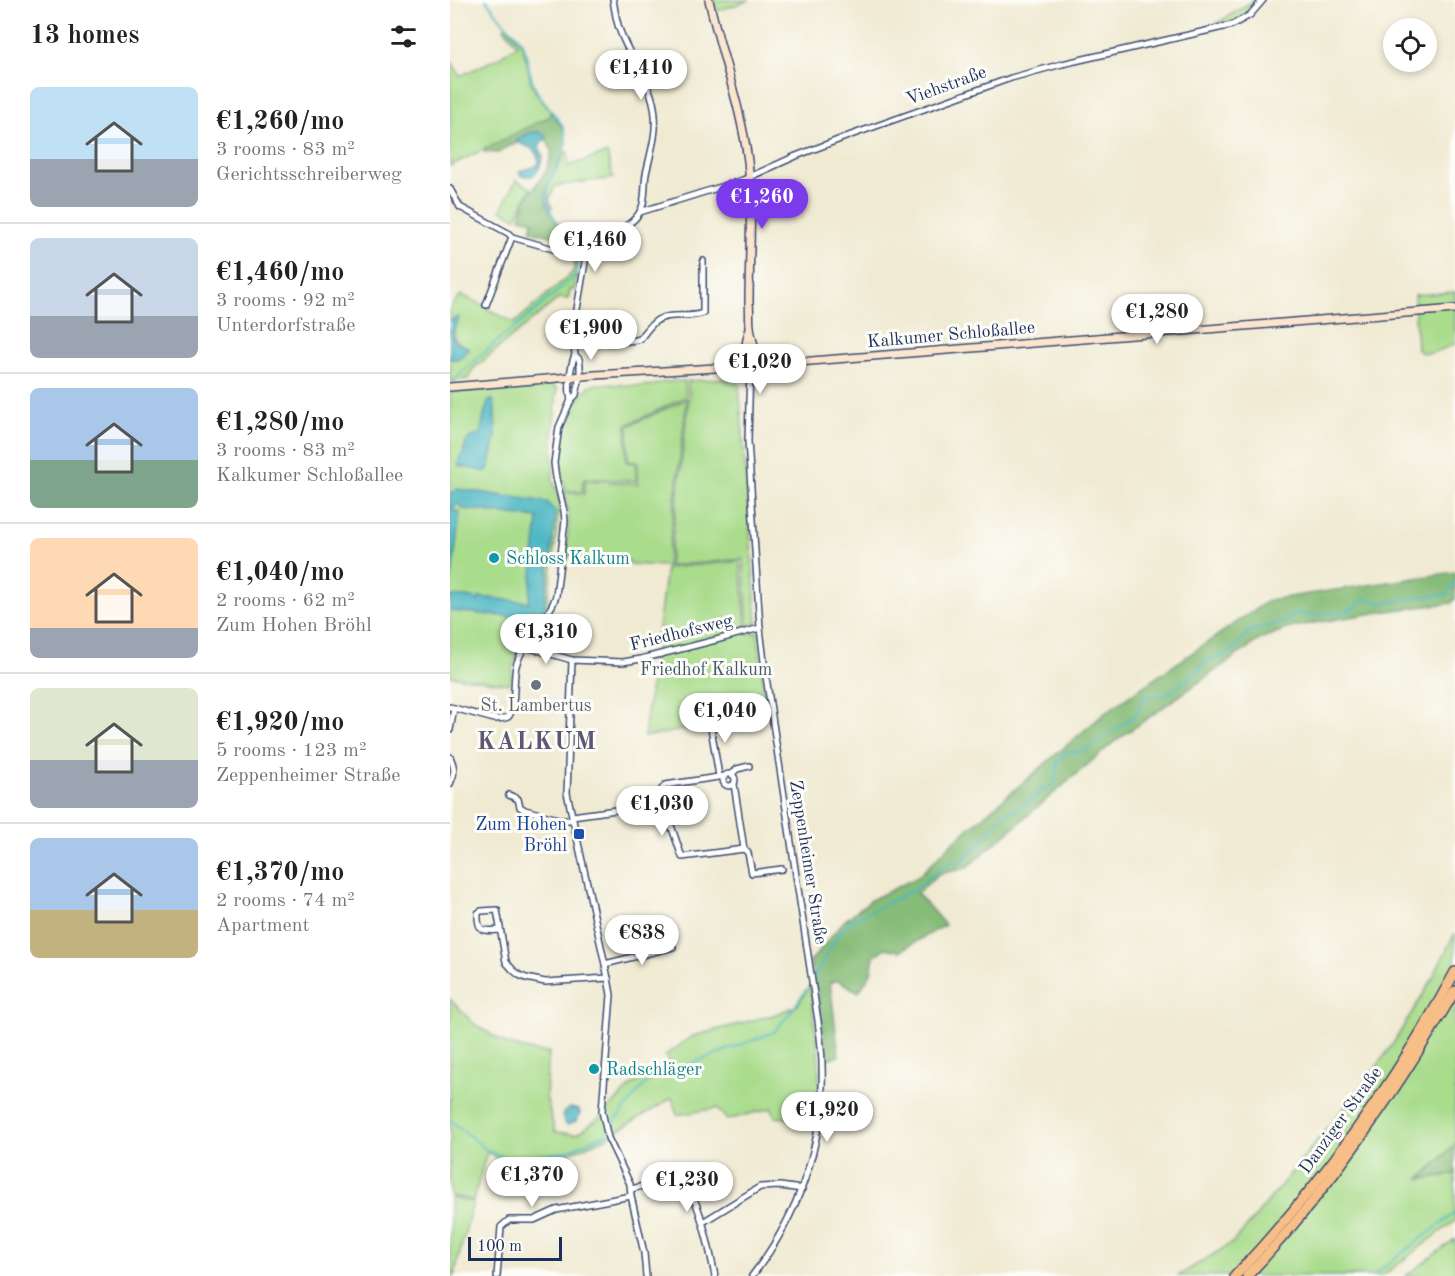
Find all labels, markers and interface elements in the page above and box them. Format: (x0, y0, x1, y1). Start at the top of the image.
map controls (1383, 18, 1437, 72)
button: locate (1383, 18, 1437, 72)
icon: filters (387, 20, 420, 53)
text: 13 homes (30, 23, 139, 49)
pin: €1,410 (592, 50, 690, 101)
text: €1,410 (609, 59, 673, 79)
street label: Viehstraße (904, 63, 989, 109)
text: €1,260/mo (216, 109, 344, 135)
icon: home (78, 111, 150, 183)
text: 3 rooms · 83 m² (216, 140, 355, 160)
text: Gerichtsschreiberweg (216, 165, 402, 185)
pin: €1,260 (713, 179, 811, 230)
text: €1,260 (730, 188, 794, 208)
pin: €1,460 (546, 222, 644, 273)
text: €1,460 (563, 231, 627, 251)
text: €1,460/mo (216, 260, 344, 286)
icon: home (78, 262, 150, 334)
text: 3 rooms · 92 m² (216, 291, 355, 311)
pin: €1,280 (1108, 294, 1206, 345)
text: €1,280 (1125, 303, 1189, 323)
pin: €1,900 (542, 310, 640, 361)
text: Unterdorfstraße (216, 316, 355, 336)
text: €1,900 (559, 319, 623, 339)
street label: Kalkumer Schloßallee (866, 319, 1036, 351)
pin: €1,020 (711, 344, 809, 395)
text: €1,020 (728, 353, 792, 373)
text: €1,280/mo (216, 410, 344, 436)
icon: home (78, 412, 150, 484)
text: 3 rooms · 83 m² (216, 441, 355, 461)
text: Kalkumer Schloßallee (216, 466, 403, 486)
place label: Schloss Kalkum (506, 550, 630, 568)
marker: Schloss Kalkum (487, 551, 501, 565)
text: €1,040/mo (216, 560, 344, 586)
icon: home (78, 562, 150, 634)
text: 2 rooms · 62 m² (216, 591, 355, 611)
street label: Friedhofsweg (628, 611, 735, 654)
pin: €1,310 (497, 614, 595, 665)
text: Zum Hohen Bröhl (216, 616, 372, 636)
text: €1,310 (514, 623, 578, 643)
park label: Friedhof Kalkum (640, 661, 772, 679)
marker: St. Lambertus (529, 678, 543, 692)
pin: €1,040 (676, 693, 774, 744)
place label: St. Lambertus (480, 697, 592, 715)
text: €1,040 (693, 702, 757, 722)
text: €1,920/mo (216, 710, 344, 736)
icon: home (78, 712, 150, 784)
district label: KALKUM (477, 731, 597, 755)
text: 5 rooms · 123 m² (216, 741, 366, 761)
text: Zeppenheimer Straße (216, 766, 401, 786)
street label: Zeppenheimer Straße (786, 779, 830, 946)
pin: €1,030 (613, 786, 711, 837)
text: €1,030 (630, 795, 694, 815)
place label: Zum Hohen Bröhl (475, 816, 567, 855)
marker: Zum Hohen Bröhl (572, 827, 586, 841)
text: €1,370/mo (216, 860, 344, 886)
icon: home (78, 862, 150, 934)
text: 2 rooms · 74 m² (216, 891, 355, 911)
pin: €838 (606, 915, 678, 966)
text: Apartment (216, 916, 310, 936)
text: €838 (619, 924, 665, 944)
place label: Radschläger (606, 1061, 702, 1079)
marker: Radschläger (587, 1062, 601, 1076)
street label: Danziger Straße (1296, 1064, 1386, 1177)
pin: €1,920 (778, 1092, 876, 1143)
text: €1,920 (795, 1101, 859, 1121)
pin: €1,370 (483, 1157, 581, 1208)
pin: €1,230 (638, 1162, 736, 1213)
text: €1,370 (500, 1166, 564, 1186)
text: €1,230 (655, 1171, 719, 1191)
scale bar (468, 1234, 562, 1262)
text: 100 m (477, 1239, 522, 1255)

